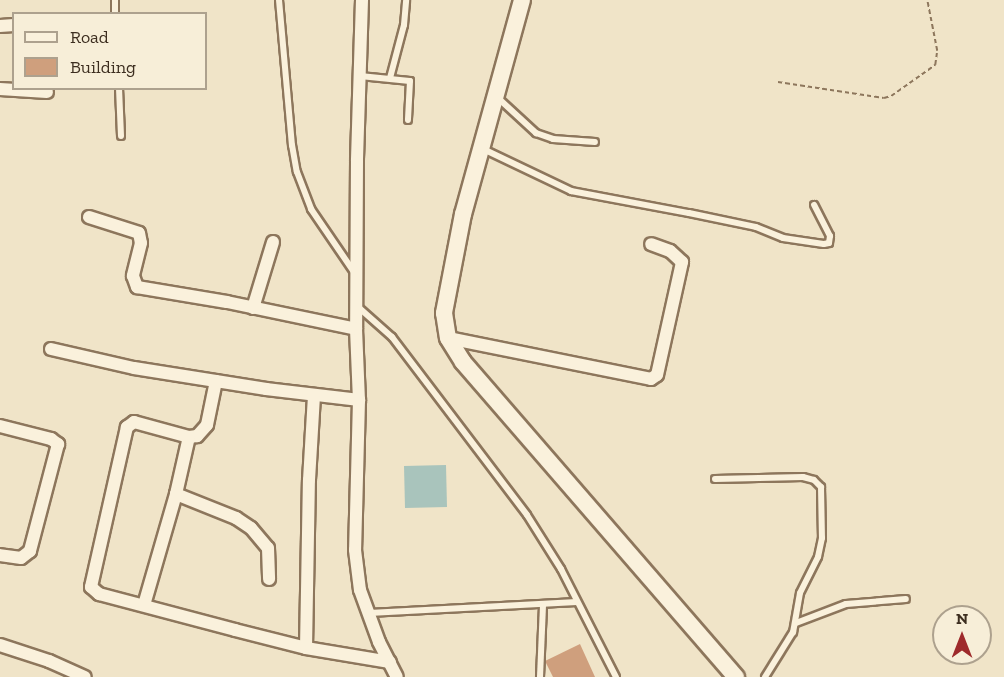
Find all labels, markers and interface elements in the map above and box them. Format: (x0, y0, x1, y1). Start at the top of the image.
legend (12, 12, 207, 90)
text: Road (70, 26, 109, 48)
text: Building (70, 56, 136, 78)
north arrow (932, 605, 992, 665)
text: N (956, 609, 968, 628)

